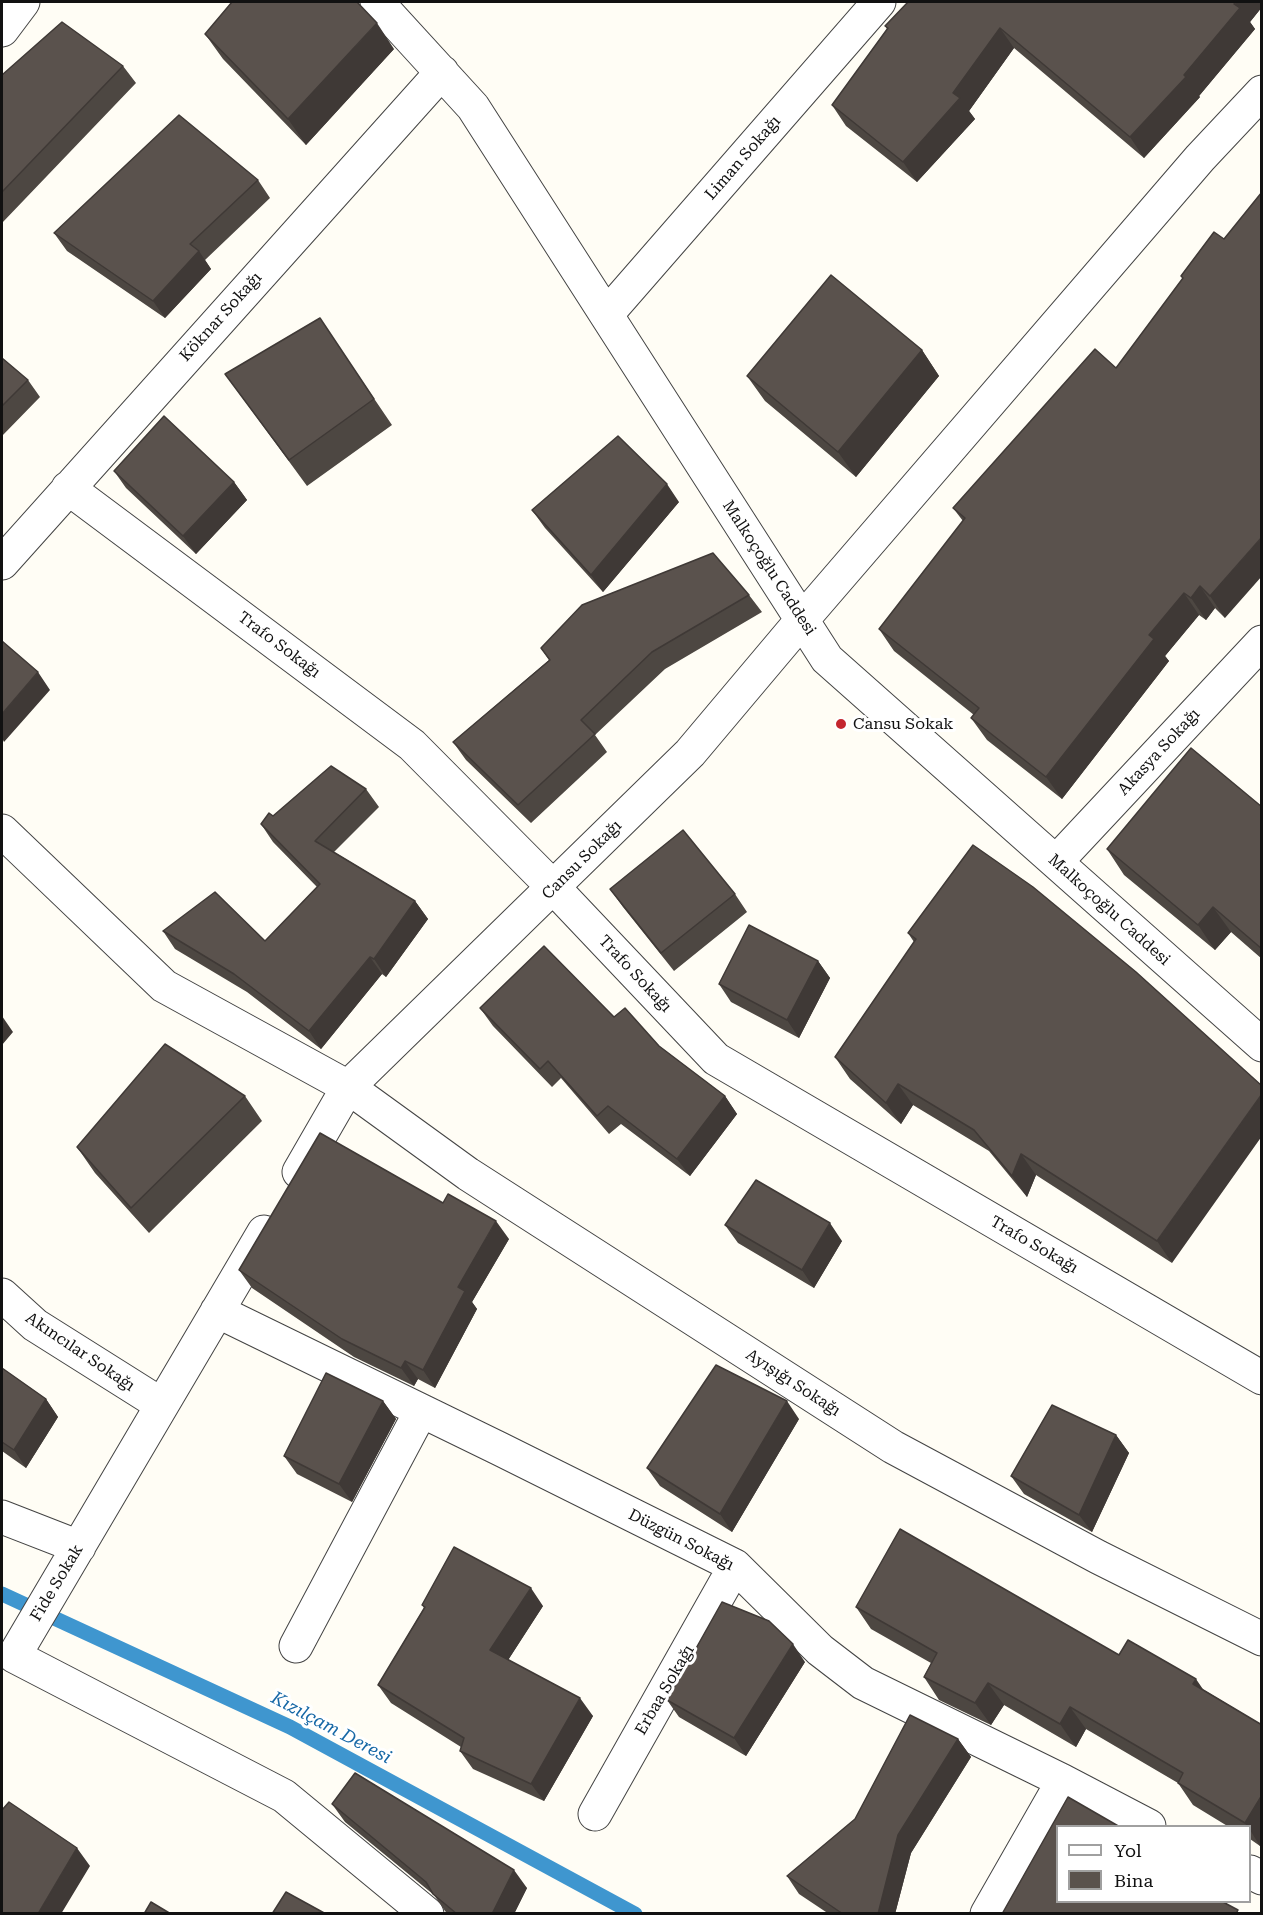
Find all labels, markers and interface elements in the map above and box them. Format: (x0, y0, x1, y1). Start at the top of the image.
street label: Liman Sokağı (701, 112, 785, 204)
street label: Köknar Sokağı (176, 268, 266, 366)
street label: Malkoçoğlu Caddesi (718, 497, 820, 639)
street label: Trafo Sokağı (234, 608, 324, 682)
street label: Akasya Sokağı (1114, 705, 1204, 799)
place label: Cansu Sokak (853, 714, 953, 734)
marker: Cansu Sokak (834, 717, 848, 731)
street label: Cansu Sokağı (538, 816, 626, 904)
street label: Malkoçoğlu Caddesi (1044, 850, 1174, 970)
street label: Trafo Sokağı (595, 932, 675, 1016)
street label: Trafo Sokağı (987, 1212, 1081, 1278)
street label: Akıncılar Sokağı (22, 1308, 138, 1396)
street label: Ayışığı Sokağı (742, 1345, 844, 1421)
street label: Düzgün Sokağı (625, 1505, 737, 1575)
street label: Fide Sokak (27, 1541, 87, 1625)
street label: Erbaa Sokağı (632, 1642, 698, 1738)
water label: Kızılçam Deresi (267, 1687, 395, 1769)
legend (1056, 1825, 1251, 1903)
text: Yol (1114, 1840, 1142, 1861)
text: Bina (1114, 1870, 1153, 1891)

